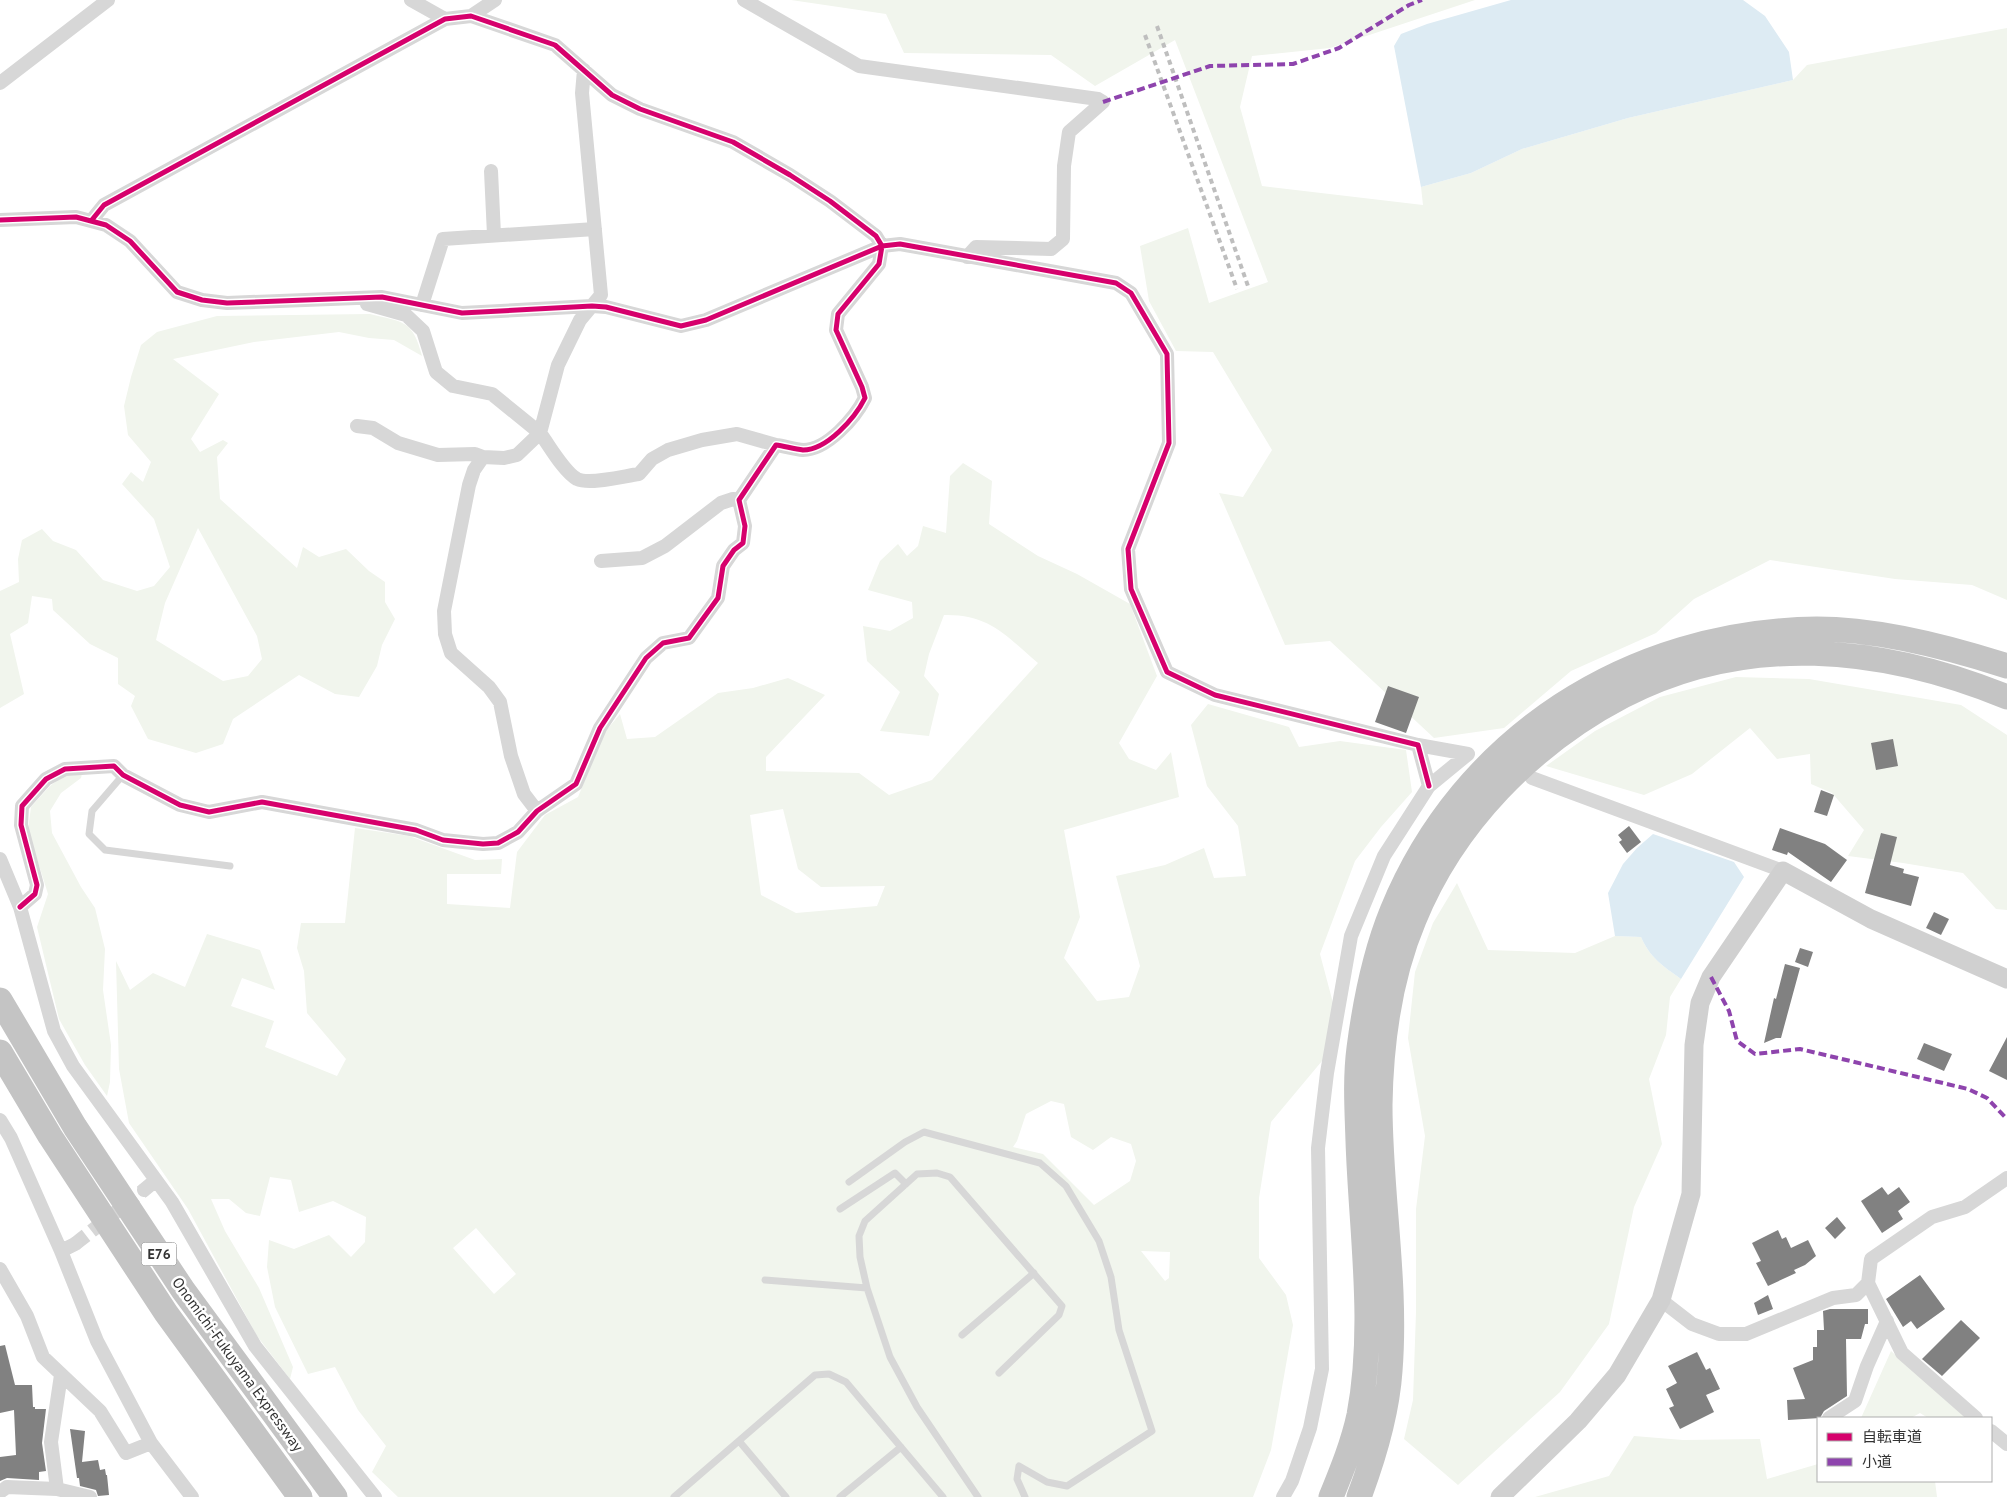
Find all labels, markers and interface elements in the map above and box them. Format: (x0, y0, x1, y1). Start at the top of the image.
road number: E76 (142, 1242, 176, 1266)
street label: Onomichi-Fukuyama Expressway (168, 1273, 308, 1455)
legend (1817, 1417, 1992, 1482)
text: 自転車道 (1862, 1427, 1922, 1446)
text: 小道 (1862, 1452, 1892, 1471)

